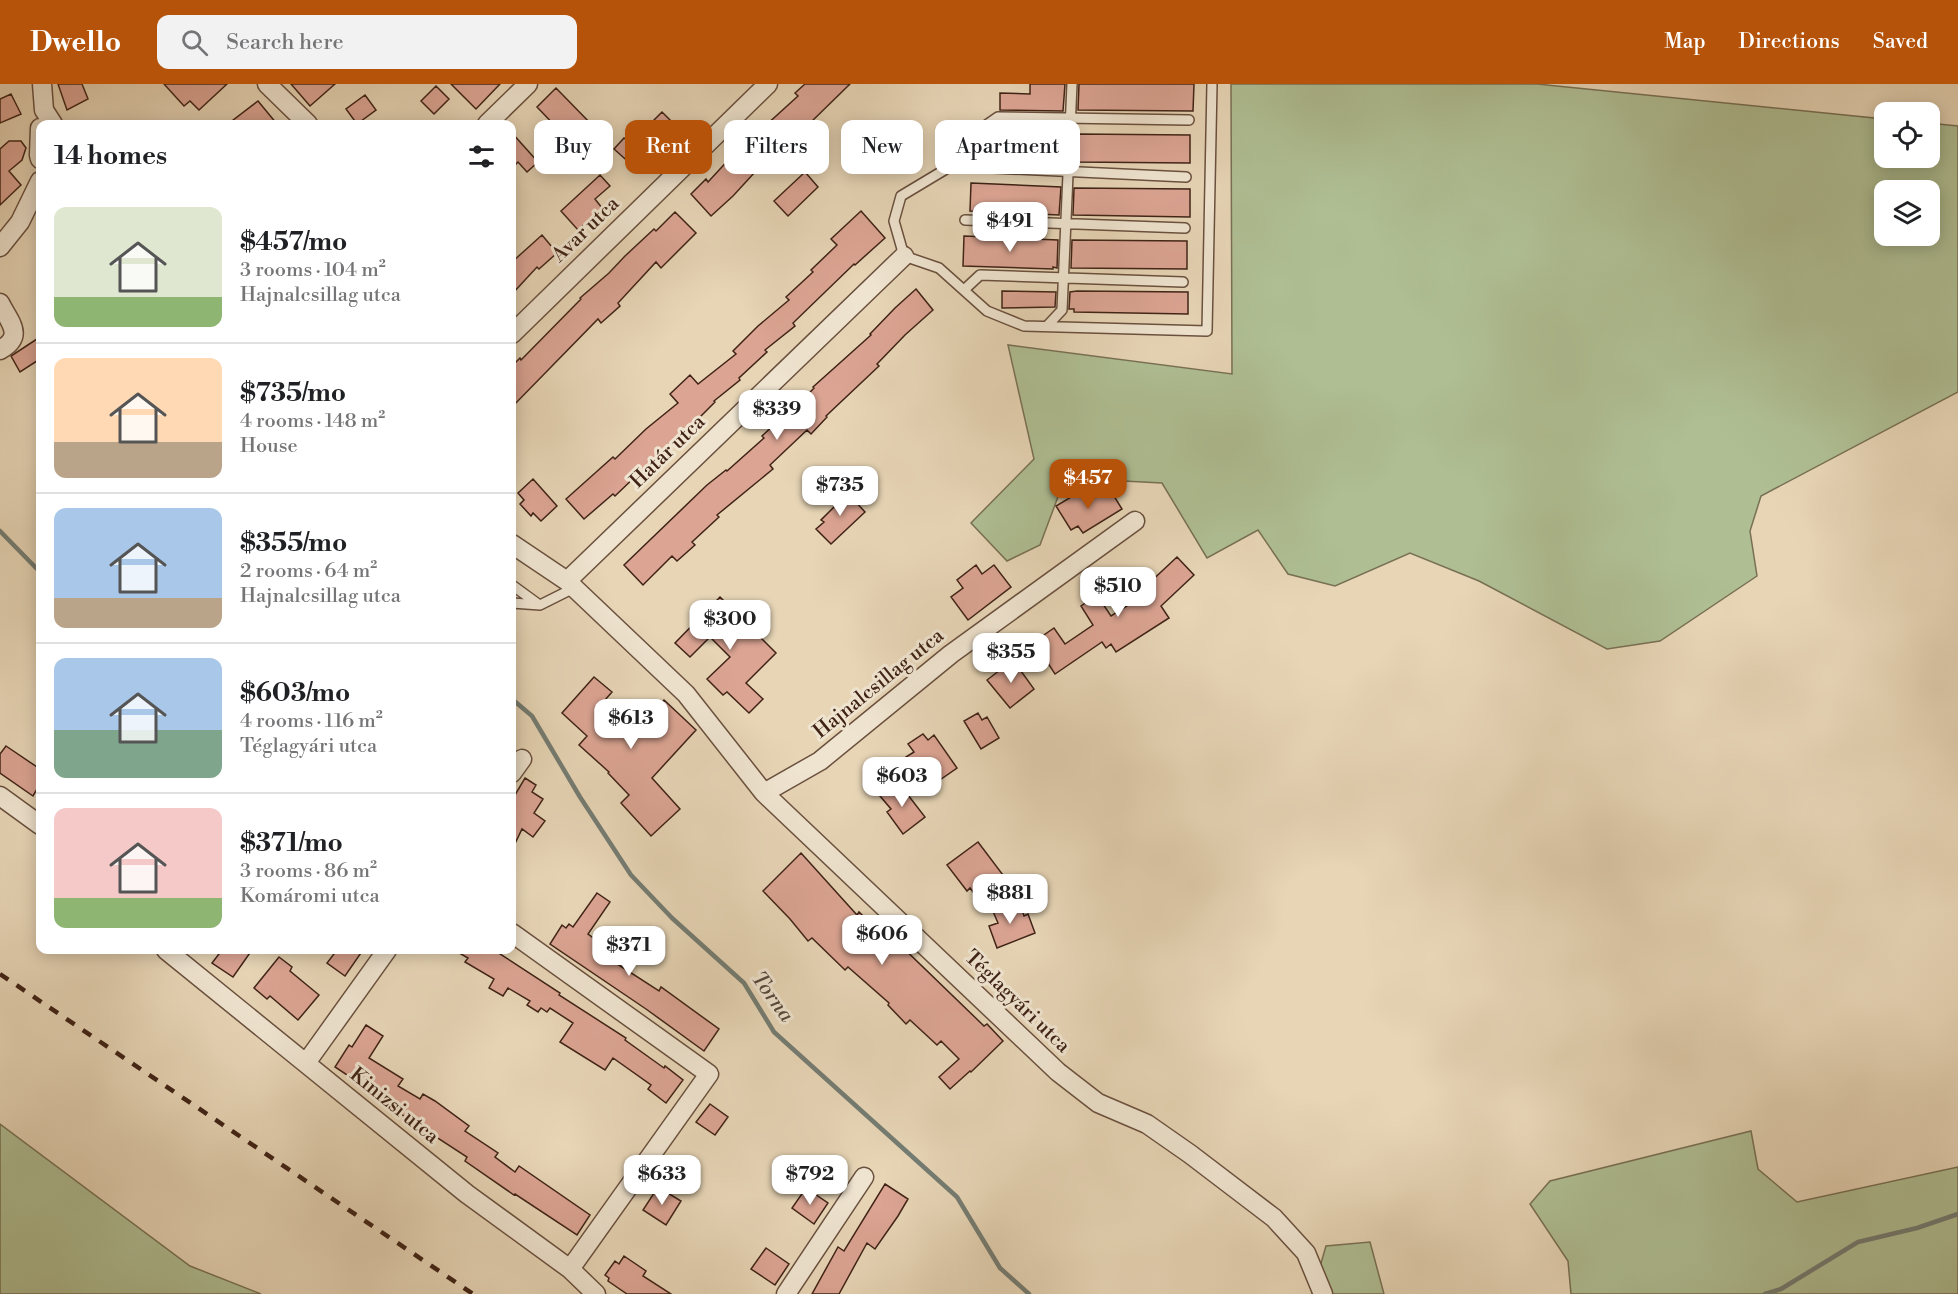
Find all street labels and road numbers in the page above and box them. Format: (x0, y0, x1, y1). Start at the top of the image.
street label: Avar utca (546, 191, 626, 269)
street label: Határ utca (625, 409, 711, 494)
street label: Hajnalcsillag utca (809, 623, 950, 744)
street label: Téglagyári utca (959, 945, 1076, 1059)
street label: Kinizsi utca (344, 1063, 444, 1150)

